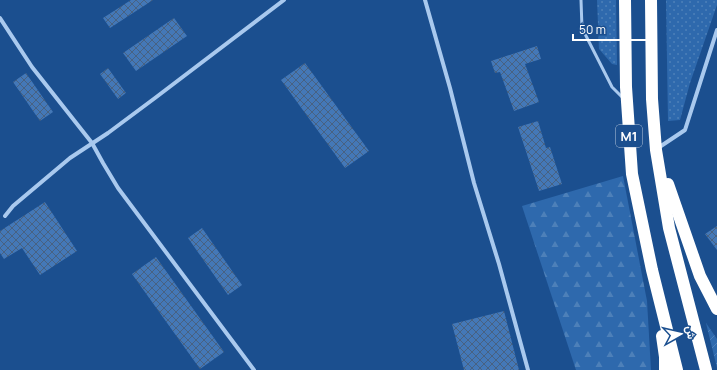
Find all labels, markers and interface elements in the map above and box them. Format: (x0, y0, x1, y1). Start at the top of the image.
scale bar (573, 16, 655, 42)
text: 50 m (579, 21, 606, 38)
road number: M1 (616, 125, 642, 147)
north arrow (661, 314, 701, 354)
text: ش (683, 325, 700, 340)

